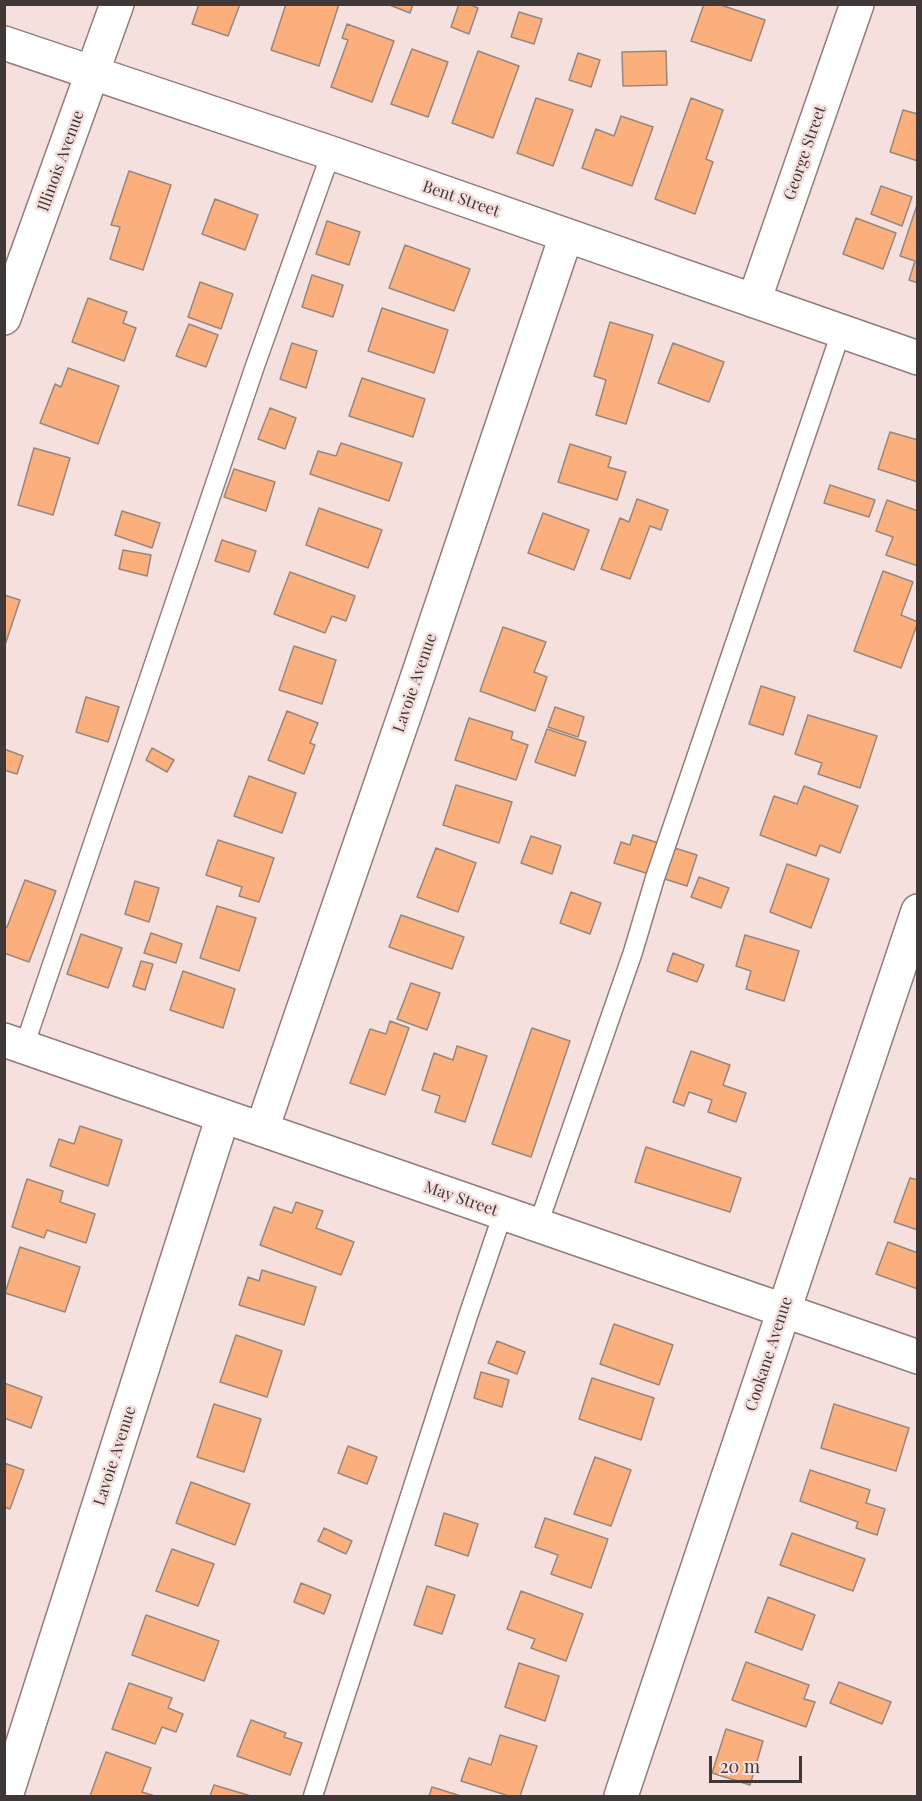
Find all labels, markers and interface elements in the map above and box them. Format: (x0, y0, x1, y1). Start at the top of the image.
street label: George Street (780, 103, 830, 203)
street label: Illinois Avenue (34, 108, 88, 214)
street label: Bent Street (420, 177, 502, 221)
street label: Lavoie Avenue (389, 631, 441, 735)
street label: May Street (422, 1177, 500, 1221)
street label: Cookane Avenue (741, 1294, 797, 1414)
street label: Lavoie Avenue (90, 1404, 140, 1508)
scale bar (712, 1744, 805, 1782)
text: 20 m (720, 1754, 760, 1778)

